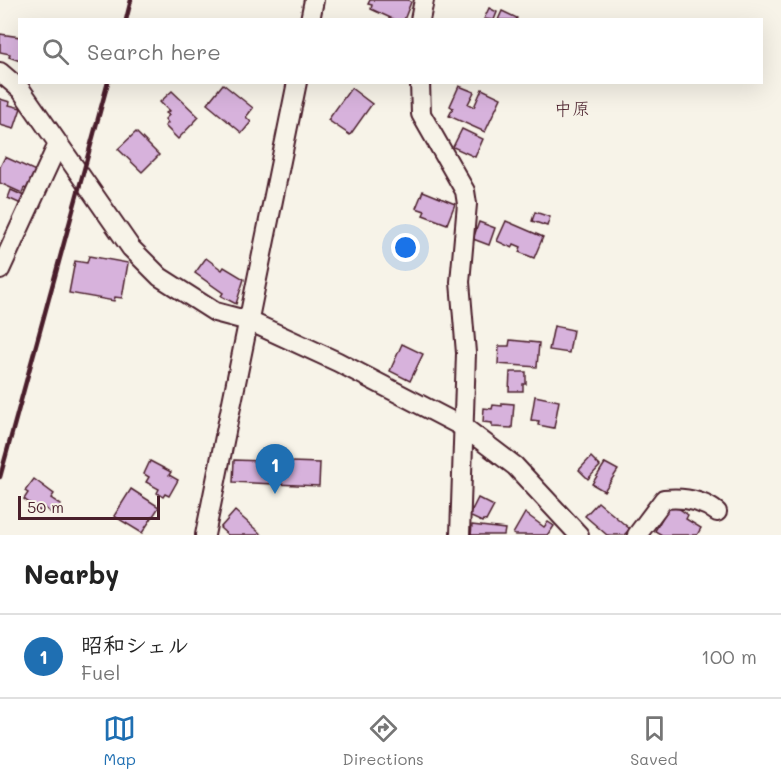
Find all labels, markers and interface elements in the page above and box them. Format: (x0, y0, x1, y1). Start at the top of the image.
search box (18, 18, 763, 84)
icon: search (39, 35, 72, 68)
text: Search here (87, 37, 221, 66)
district label: 中原 (554, 96, 590, 120)
your location (391, 233, 420, 262)
pin: 1 (256, 444, 294, 494)
scale bar (18, 493, 160, 520)
text: 50 m (27, 496, 64, 517)
text: Nearby (24, 557, 119, 591)
text: 昭和シェル (81, 630, 189, 659)
text: 1 (39, 643, 48, 669)
text: 100 m (701, 643, 757, 669)
text: Fuel (81, 659, 121, 685)
tab: Map (103, 712, 136, 769)
tab: Directions (343, 712, 424, 769)
tab: Saved (630, 712, 678, 769)

